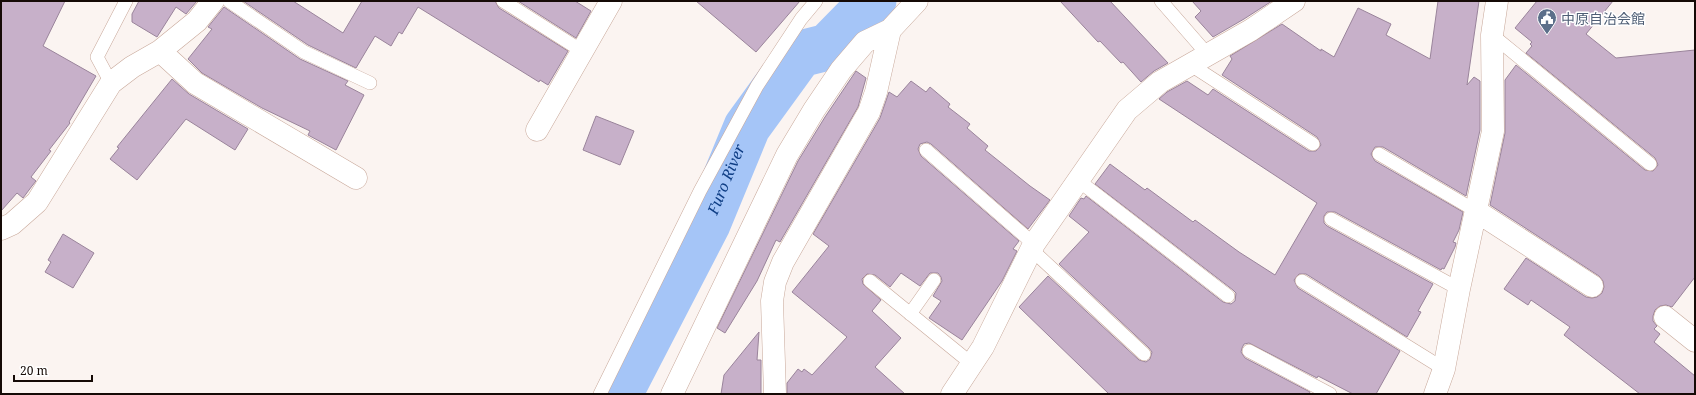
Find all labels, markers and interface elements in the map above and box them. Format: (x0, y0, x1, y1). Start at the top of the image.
public building icon: 中原自治会館 (1536, 7, 1558, 35)
place label: 中原自治会館 (1561, 9, 1645, 28)
water label: Furo River (702, 140, 749, 218)
scale bar (14, 357, 92, 383)
text: 20 m (20, 362, 48, 379)

